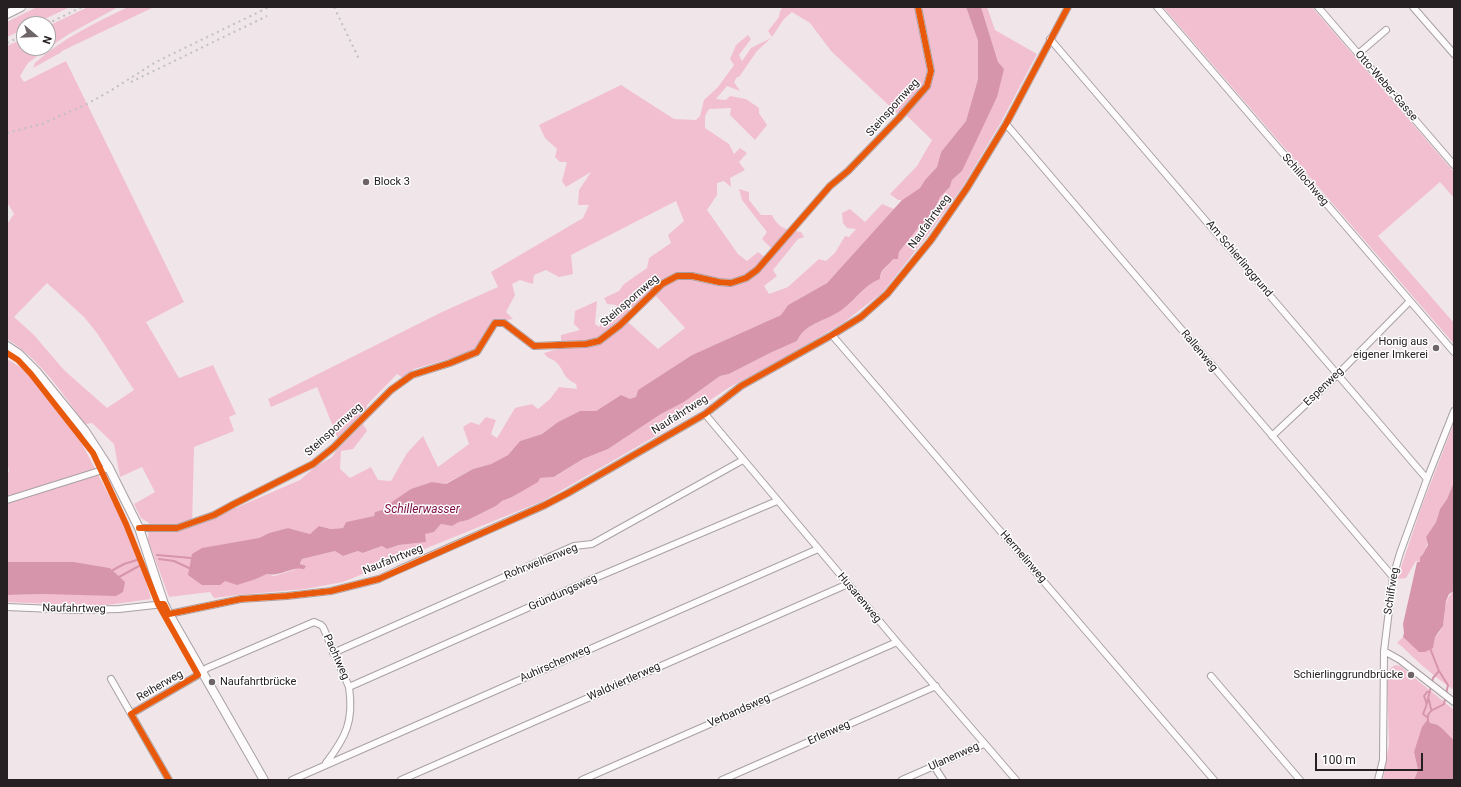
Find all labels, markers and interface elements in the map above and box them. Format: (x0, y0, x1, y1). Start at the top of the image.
north arrow (16, 16, 56, 56)
text: N (39, 34, 54, 46)
street label: Otto-Weber-Gasse (1352, 48, 1420, 124)
street label: Steinspornweg (864, 76, 922, 140)
street label: Schillochweg (1279, 151, 1331, 209)
place label: Block 3 (374, 175, 410, 189)
marker: Block 3 (361, 177, 371, 187)
street label: Naufahrtweg (906, 192, 954, 252)
street label: Am Schierlinggrund (1203, 218, 1275, 300)
street label: Steinspornweg (598, 272, 662, 330)
street label: Rallenweg (1178, 327, 1220, 375)
place label: Honig aus eigener Imkerei (1353, 335, 1428, 361)
marker: Honig aus eigener Imkerei (1431, 343, 1441, 353)
street label: Espenweg (1301, 365, 1347, 409)
street label: Naufahrtweg (650, 393, 710, 437)
street label: Steinspornweg (302, 401, 366, 459)
water label: Schillerwasser (384, 503, 460, 517)
street label: Hermelinweg (997, 528, 1049, 586)
street label: Rohrweihenweg (502, 541, 580, 583)
street label: Naufahrtweg (361, 542, 425, 578)
street label: Schilfweg (1382, 566, 1402, 616)
street label: Husarenweg (834, 570, 884, 626)
street label: Gründungsweg (527, 572, 599, 614)
street label: Naufahrtweg (42, 602, 106, 616)
street label: Pachtweg (320, 632, 352, 682)
street label: Auhirschenweg (518, 643, 592, 685)
street label: Waldviertlerweg (585, 660, 663, 704)
street label: Reiherweg (134, 667, 186, 705)
place label: Schierlinggrundbrücke (1294, 668, 1403, 682)
marker: Schierlinggrundbrücke (1406, 670, 1416, 680)
place label: Naufahrtbrücke (220, 675, 296, 689)
marker: Naufahrtbrücke (207, 677, 217, 687)
street label: Verbandsweg (706, 691, 772, 731)
street label: Erlenweg (806, 718, 852, 748)
street label: Ulanenweg (927, 740, 981, 774)
scale bar (1317, 745, 1425, 771)
text: 100 m (1322, 753, 1356, 767)

